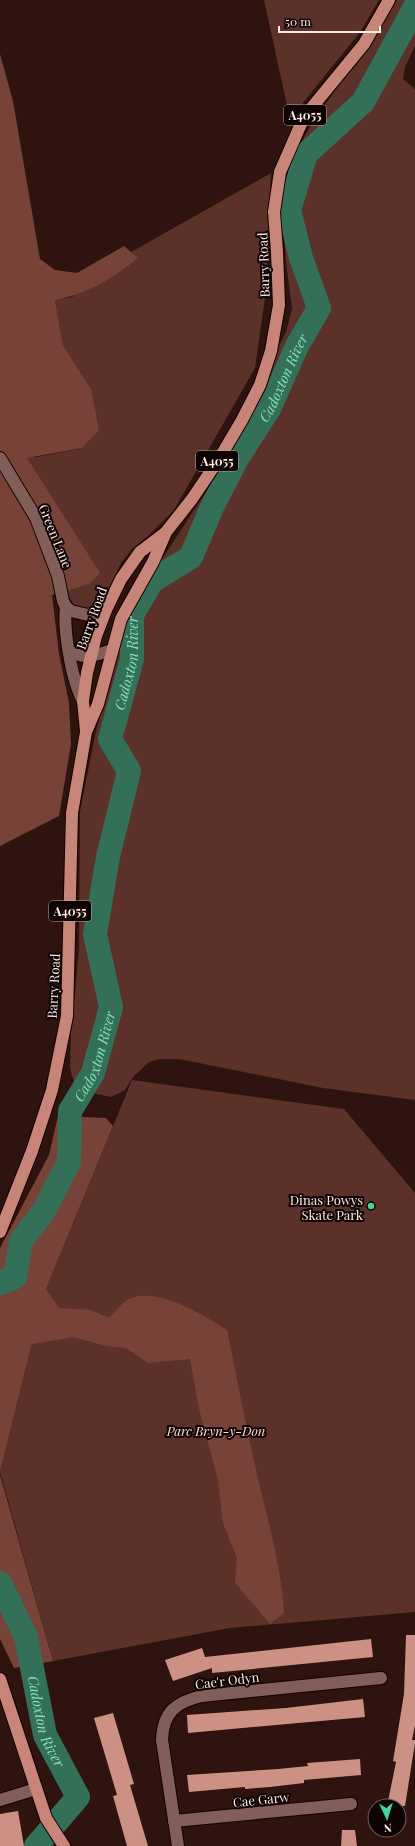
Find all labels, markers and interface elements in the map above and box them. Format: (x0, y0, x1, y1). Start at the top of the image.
scale bar (279, 8, 380, 34)
text: 50 m (285, 13, 311, 29)
road number: A4055 (284, 105, 326, 125)
street label: Barry Road (253, 232, 273, 298)
water label: Cadoxton River (254, 329, 312, 425)
road number: A4055 (196, 451, 238, 471)
street label: Green Lane (36, 502, 77, 571)
street label: Barry Road (72, 584, 110, 652)
water label: Cadoxton River (109, 615, 142, 712)
road number: A4055 (49, 901, 91, 921)
street label: Barry Road (43, 953, 63, 1019)
water label: Cadoxton River (69, 1008, 119, 1105)
place label: Dinas Powys Skate Park (290, 1191, 364, 1223)
marker: Dinas Powys Skate Park (366, 1201, 376, 1211)
park label: Parc Bryn-y-Don (166, 1422, 265, 1439)
street label: Cae'r Odyn (194, 1668, 260, 1692)
water label: Cadoxton River (24, 1674, 70, 1771)
street label: Cae Garw (232, 1788, 290, 1810)
north arrow (367, 1798, 407, 1838)
text: N (383, 1821, 392, 1836)

